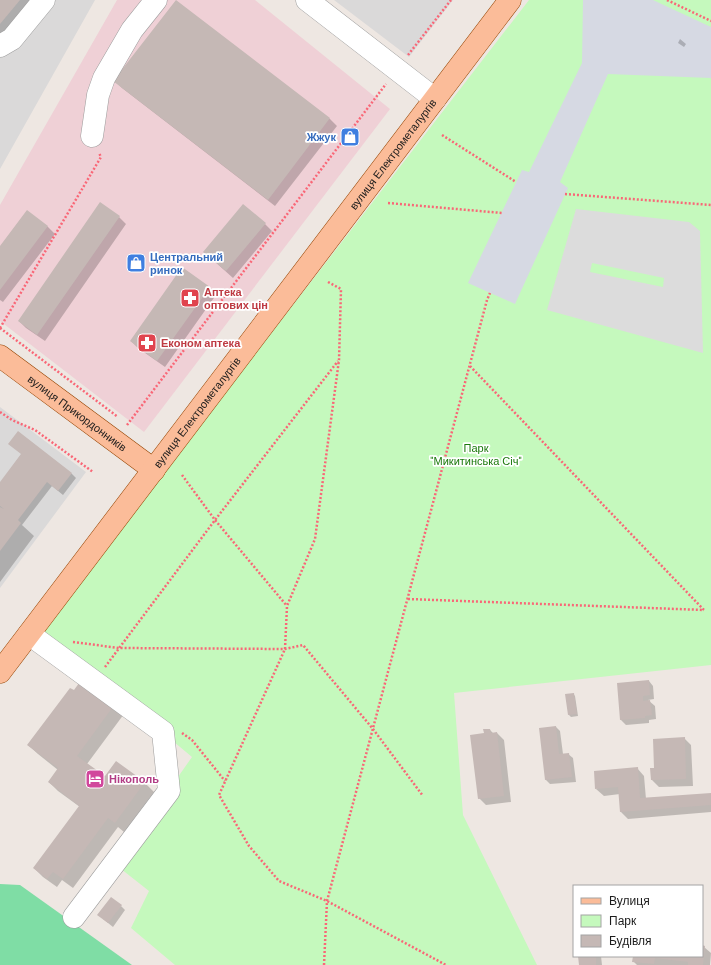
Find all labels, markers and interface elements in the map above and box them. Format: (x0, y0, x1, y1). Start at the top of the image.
street label: вулиця Електрометалургів (346, 96, 440, 212)
shop icon: Жжук (339, 126, 361, 148)
place label: Жжук (306, 130, 336, 144)
place label: Центральний ринок (150, 250, 223, 277)
shop icon: Центральний ринок (125, 252, 147, 274)
place label: Аптека оптових цін (204, 285, 268, 312)
pharmacy icon: Аптека оптових цін (179, 287, 201, 309)
pharmacy icon: Економ аптека (136, 332, 158, 354)
place label: Економ аптека (161, 336, 241, 350)
street label: вулиця Електрометалургів (151, 354, 244, 470)
street label: вулиця Прикордонників (25, 372, 130, 454)
park label: Парк "Микитинська Січ" (430, 441, 522, 468)
hotel icon: Нікополь (84, 768, 106, 790)
place label: Нікополь (109, 772, 159, 786)
legend (573, 885, 703, 957)
text: Вулиця (609, 893, 650, 909)
text: Парк (609, 913, 637, 929)
text: Будівля (609, 933, 651, 949)

